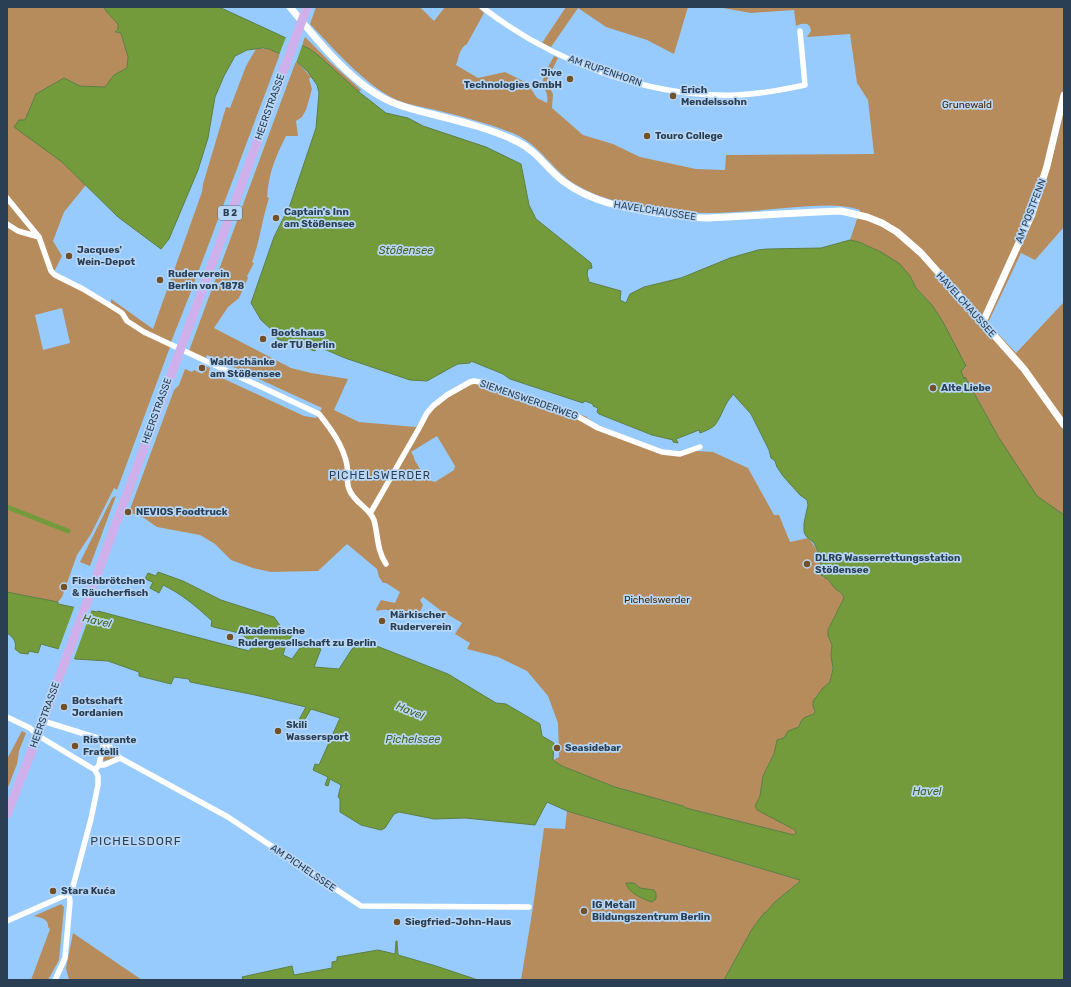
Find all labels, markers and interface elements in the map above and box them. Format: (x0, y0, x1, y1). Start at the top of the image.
street label: AM RUPENHORN (566, 53, 644, 89)
place label: Jive Technologies GmbH (464, 67, 562, 91)
street label: HEERSTRASSE (252, 72, 288, 142)
marker: Jive Technologies GmbH (565, 74, 575, 84)
place label: Erich Mendelssohn (681, 84, 747, 108)
marker: Erich Mendelssohn (668, 91, 678, 101)
park label: Grunewald (942, 99, 992, 111)
place label: Touro College (655, 130, 723, 142)
marker: Touro College (642, 131, 652, 141)
street label: AM POSTFENN (1013, 177, 1049, 245)
street label: HAVELCHAUSSEE (613, 199, 697, 223)
road number: B 2 (218, 206, 242, 220)
place label: Captain's Inn am Stößensee (284, 206, 355, 230)
marker: Captain's Inn am Stößensee (271, 213, 281, 223)
place label: Jacques' Wein-Depot (77, 244, 136, 268)
water label: Stößensee (379, 244, 433, 257)
marker: Jacques' Wein-Depot (64, 251, 74, 261)
place label: Ruderverein Berlin von 1878 (168, 268, 244, 292)
street label: HAVELCHAUSSEE (934, 270, 998, 340)
marker: Ruderverein Berlin von 1878 (155, 275, 165, 285)
place label: Bootshaus der TU Berlin (271, 327, 335, 351)
marker: Bootshaus der TU Berlin (258, 334, 268, 344)
place label: Waldschänke am Stößensee (210, 356, 281, 380)
marker: Waldschänke am Stößensee (197, 363, 207, 373)
street label: HEERSTRASSE (139, 376, 175, 446)
street label: SIEMENSWERDERWEG (478, 378, 580, 422)
place label: Alte Liebe (941, 382, 991, 394)
marker: Alte Liebe (928, 383, 938, 393)
district label: PICHELSWERDER (329, 469, 431, 482)
place label: NEVIOS Foodtruck (136, 506, 228, 518)
marker: NEVIOS Foodtruck (123, 507, 133, 517)
place label: DLRG Wasserrettungsstation Stößensee (815, 552, 960, 576)
marker: DLRG Wasserrettungsstation Stößensee (802, 559, 812, 569)
place label: Fischbrötchen & Räucherfisch (72, 575, 148, 599)
marker: Fischbrötchen & Räucherfisch (59, 582, 69, 592)
park label: Pichelswerder (624, 594, 690, 606)
place label: Märkischer Ruderverein (390, 609, 452, 633)
water label: Havel (81, 611, 113, 631)
marker: Märkischer Ruderverein (377, 616, 387, 626)
place label: Akademische Rudergesellschaft zu Berlin (238, 625, 376, 649)
marker: Akademische Rudergesellschaft zu Berlin (225, 632, 235, 642)
street label: HEERSTRASSE (27, 680, 63, 750)
place label: Botschaft Jordanien (72, 695, 123, 719)
water label: Havel (394, 700, 426, 723)
marker: Botschaft Jordanien (59, 702, 69, 712)
place label: Skili Wassersport (286, 719, 349, 743)
marker: Skili Wassersport (273, 726, 283, 736)
water label: Pichelssee (386, 733, 440, 746)
place label: Ristorante Fratelli (83, 734, 136, 758)
marker: Ristorante Fratelli (70, 741, 80, 751)
place label: Seasidebar (565, 742, 621, 754)
marker: Seasidebar (552, 743, 562, 753)
water label: Havel (912, 785, 942, 798)
district label: PICHELSDORF (90, 834, 182, 848)
street label: AM PICHELSSEE (268, 842, 338, 894)
place label: Stara Kuća (61, 885, 115, 897)
marker: Stara Kuća (48, 886, 58, 896)
place label: IG Metall Bildungszentrum Berlin (592, 899, 710, 923)
marker: IG Metall Bildungszentrum Berlin (579, 906, 589, 916)
place label: Siegfried-John-Haus (405, 916, 512, 928)
marker: Siegfried-John-Haus (392, 917, 402, 927)

